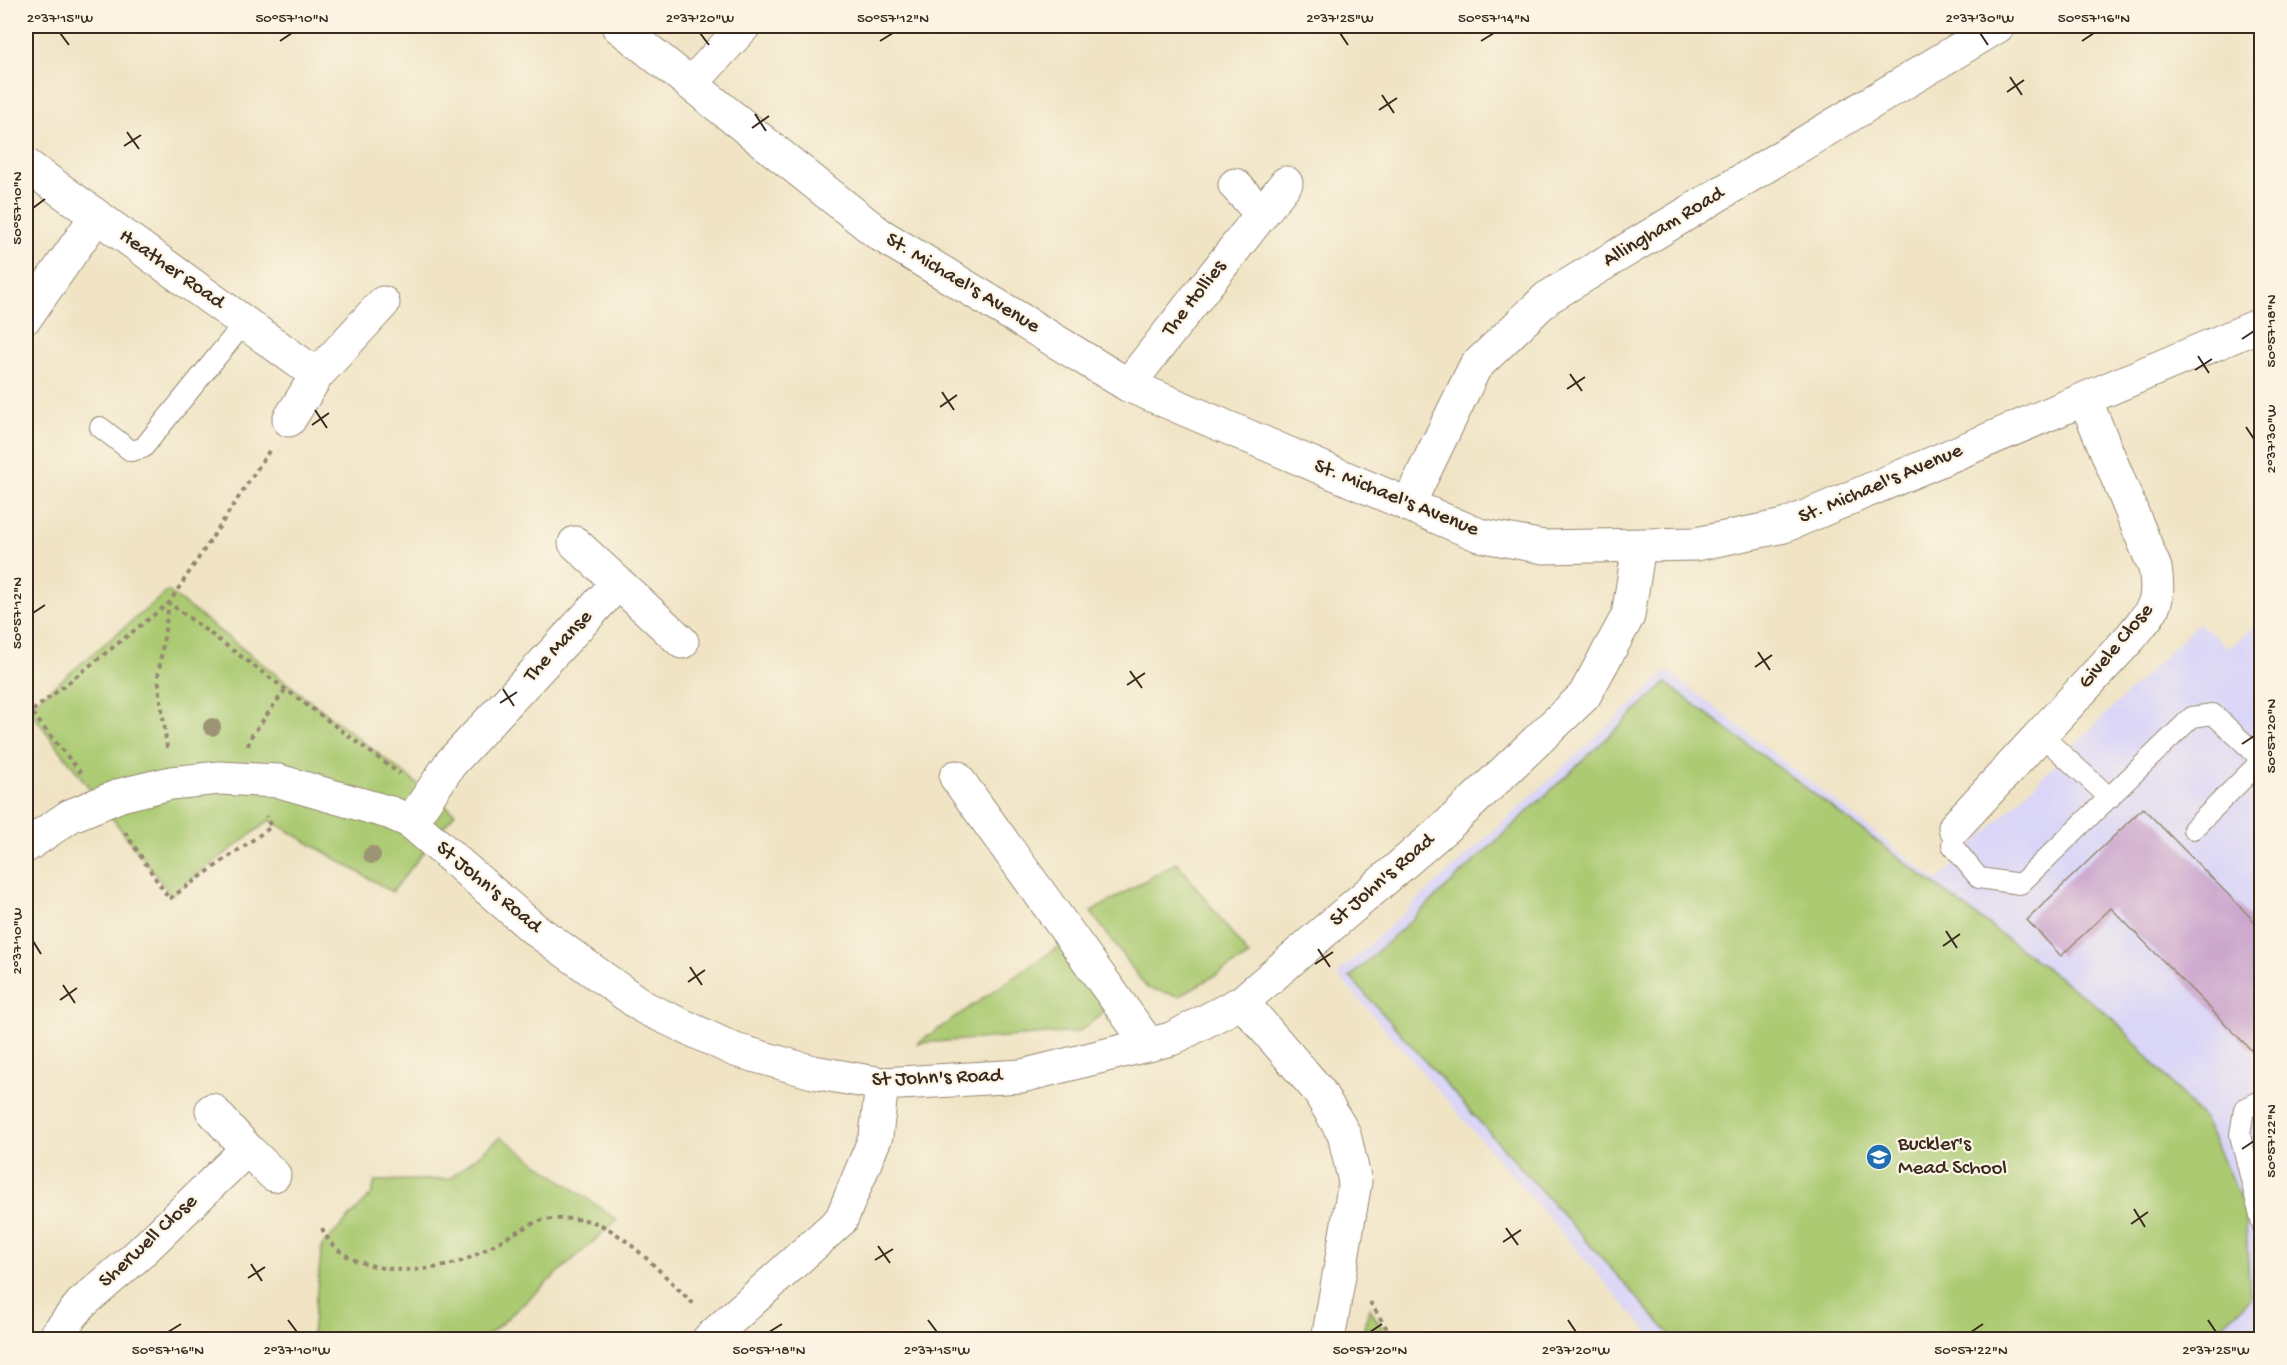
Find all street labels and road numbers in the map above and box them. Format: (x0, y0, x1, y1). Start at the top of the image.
street label: Allingham Road (1599, 181, 1731, 274)
street label: Heather Road (113, 224, 230, 317)
street label: St. Michael's Avenue (880, 228, 1045, 341)
street label: The Hollies (1157, 255, 1233, 343)
street label: St. Michael's Avenue (1795, 439, 1968, 531)
street label: St. Michael's Avenue (1310, 454, 1483, 544)
street label: Givele Close (2074, 598, 2161, 695)
street label: The Manse (519, 605, 600, 689)
street label: St John's Road (1326, 828, 1442, 933)
street label: St John's Road (430, 836, 547, 941)
street label: St John's Road (871, 1064, 1004, 1094)
street label: Sherwell Close (94, 1189, 204, 1294)

